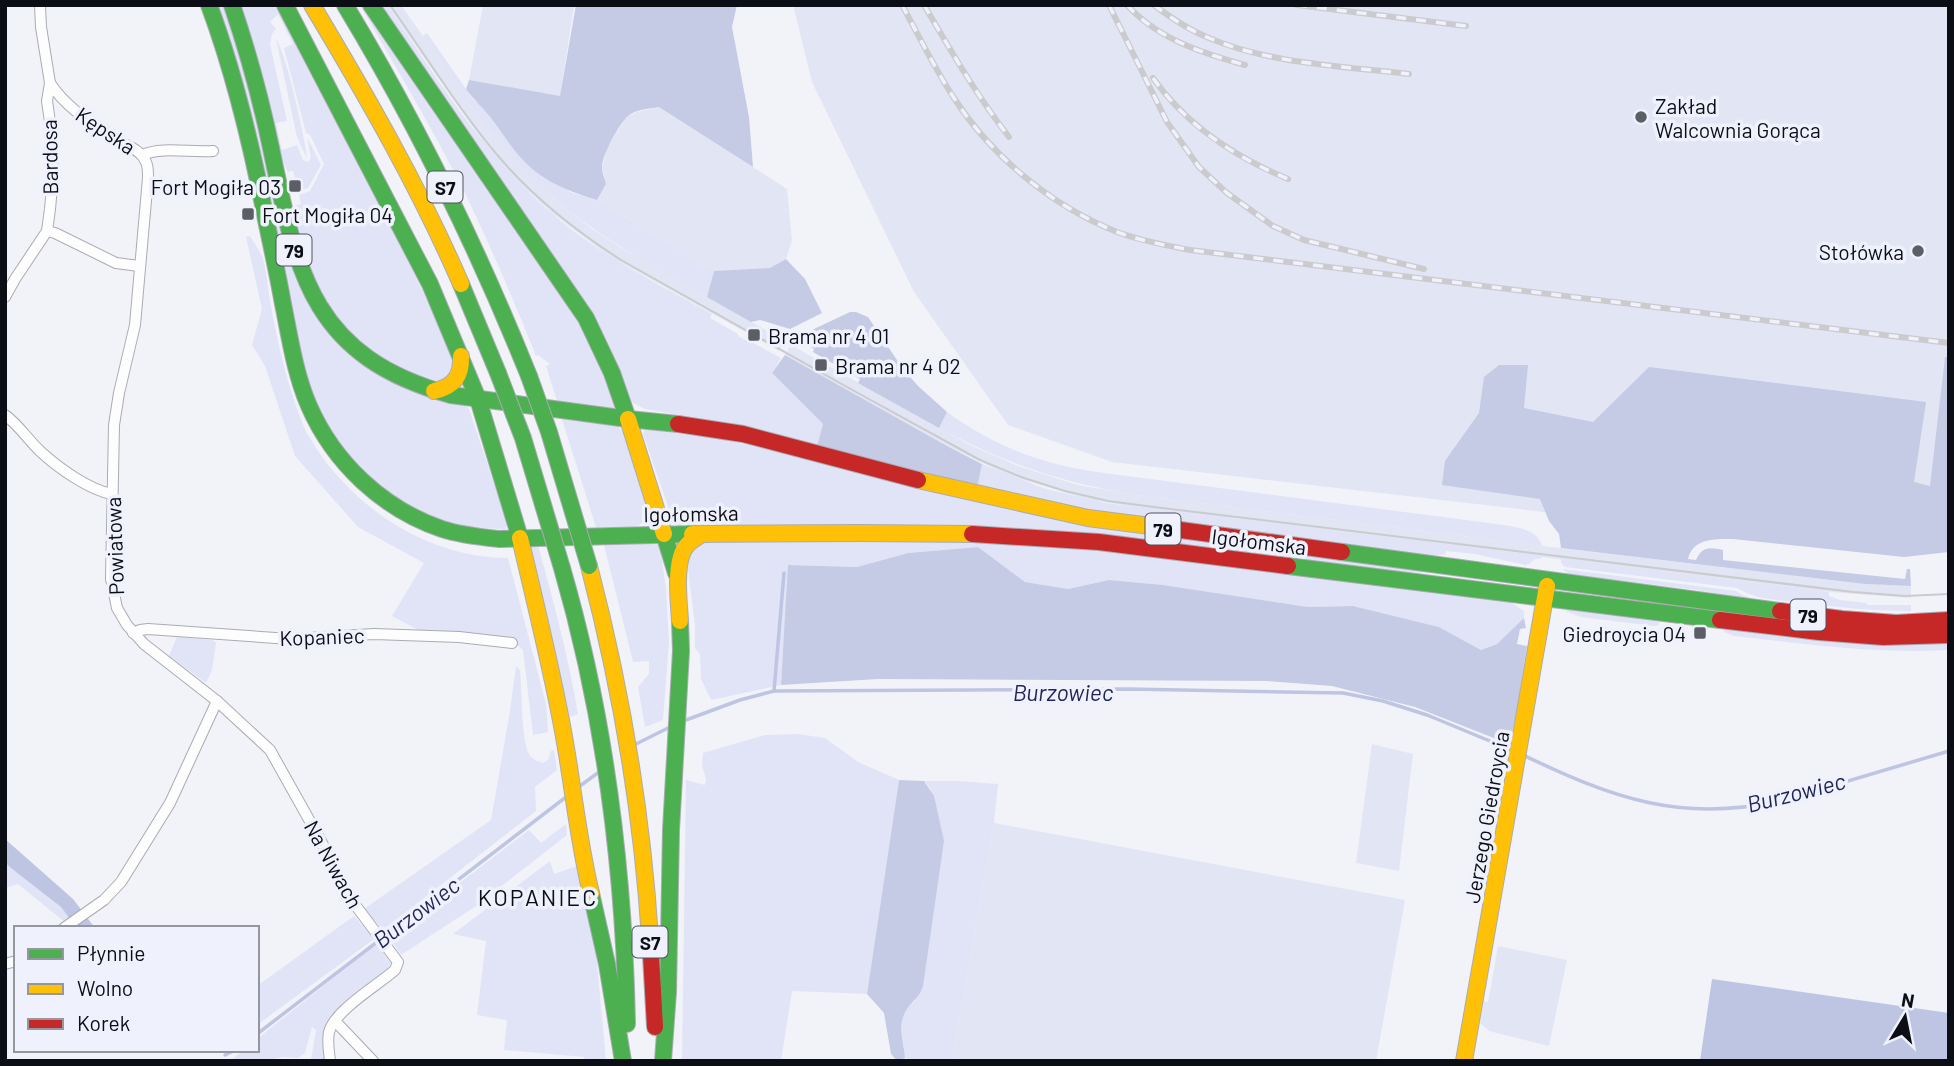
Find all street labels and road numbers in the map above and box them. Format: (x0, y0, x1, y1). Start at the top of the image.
street label: Kępska (71, 101, 141, 159)
street label: Bardosa (36, 119, 62, 195)
road number: S7 (428, 172, 462, 202)
road number: 79 (276, 234, 312, 266)
street label: Powiatowa (100, 496, 128, 596)
street label: Igołomska (643, 500, 739, 526)
road number: 79 (1146, 514, 1180, 544)
street label: Igołomska (1210, 523, 1308, 559)
road number: 79 (1790, 600, 1826, 630)
street label: Kopaniec (279, 622, 365, 650)
street label: Jerzego Giedroycia (1459, 729, 1513, 905)
street label: Na Niwach (300, 816, 368, 912)
road number: S7 (632, 926, 668, 958)

